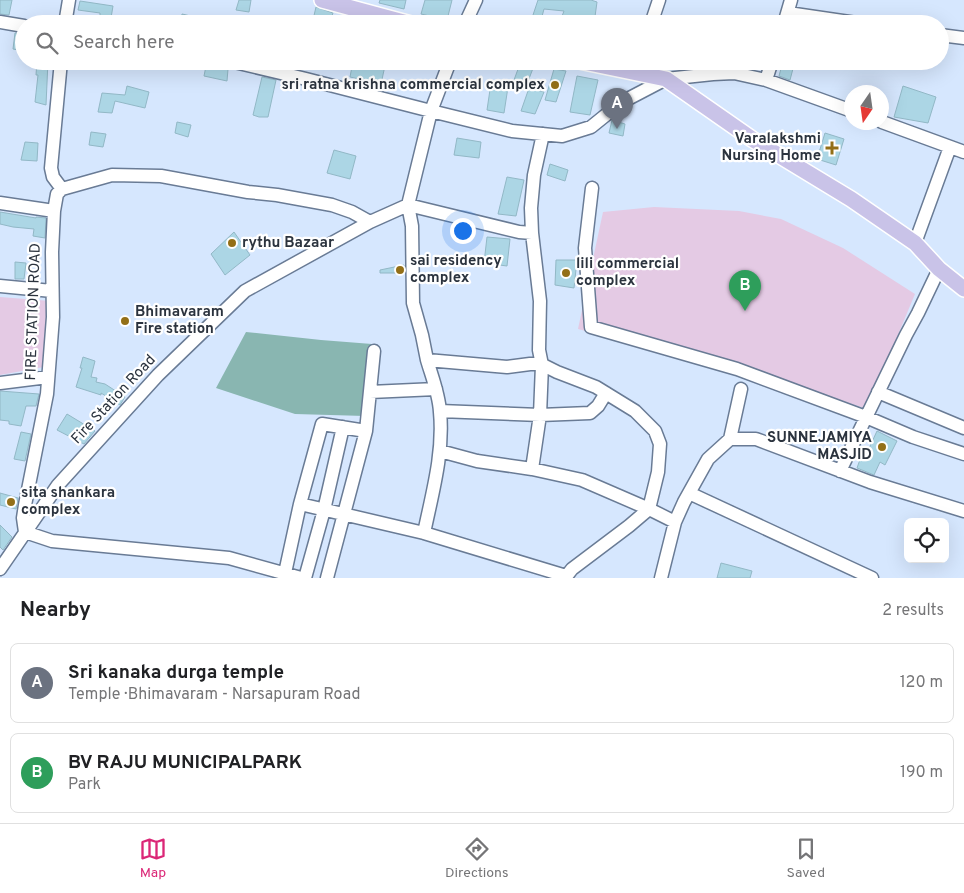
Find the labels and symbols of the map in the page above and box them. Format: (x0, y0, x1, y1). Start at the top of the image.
place label: sri ratna krishna commercial complex (281, 76, 545, 95)
marker: sri ratna krishna commercial complex (549, 79, 561, 91)
north arrow (844, 85, 889, 130)
pin: A (601, 88, 633, 129)
place label: Varalakshmi Nursing Home (721, 130, 821, 166)
marker: Varalakshmi Nursing Home (825, 141, 839, 155)
your location (450, 218, 476, 244)
place label: rythu Bazaar (242, 234, 335, 253)
marker: rythu Bazaar (226, 237, 238, 249)
street label: FIRE STATION ROAD (22, 243, 46, 381)
place label: sai residency complex (410, 252, 502, 288)
place label: lili commercial complex (576, 255, 679, 291)
marker: sai residency complex (394, 264, 406, 276)
marker: lili commercial complex (560, 267, 572, 279)
pin: B (729, 270, 761, 311)
place label: Bhimavaram Fire station (135, 303, 224, 339)
marker: Bhimavaram Fire station (119, 315, 131, 327)
street label: Fire Station Road (68, 351, 160, 449)
place label: SUNNEJAMIYA MASJID (767, 429, 872, 465)
marker: SUNNEJAMIYA MASJID (876, 441, 888, 453)
place label: sita shankara complex (21, 484, 115, 520)
marker: sita shankara complex (5, 496, 17, 508)

